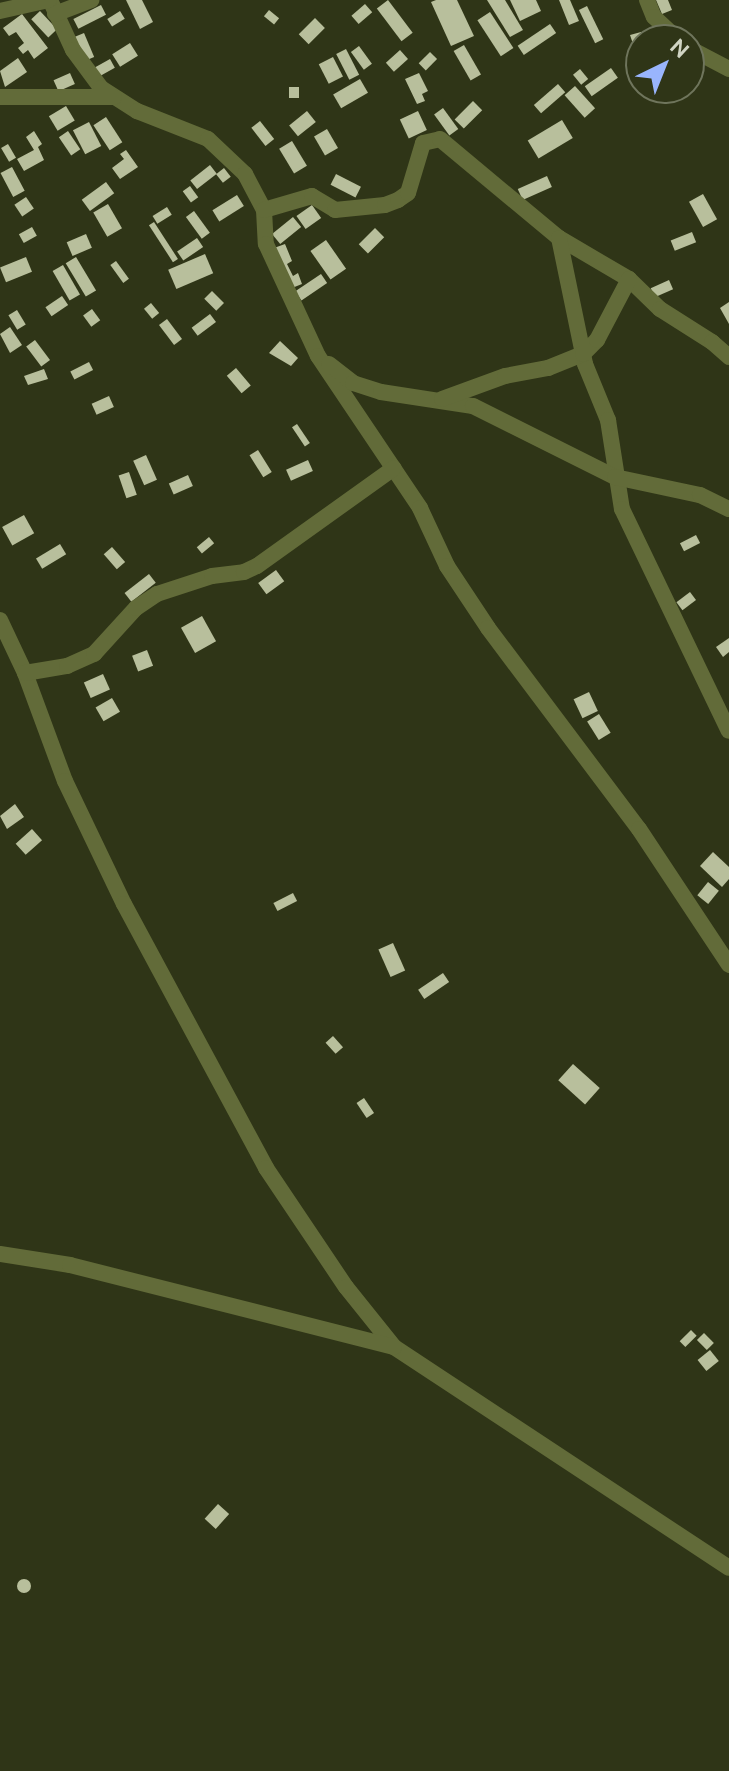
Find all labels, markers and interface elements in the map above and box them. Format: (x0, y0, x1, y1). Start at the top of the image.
north arrow (625, 24, 705, 104)
text: N (666, 33, 695, 62)

